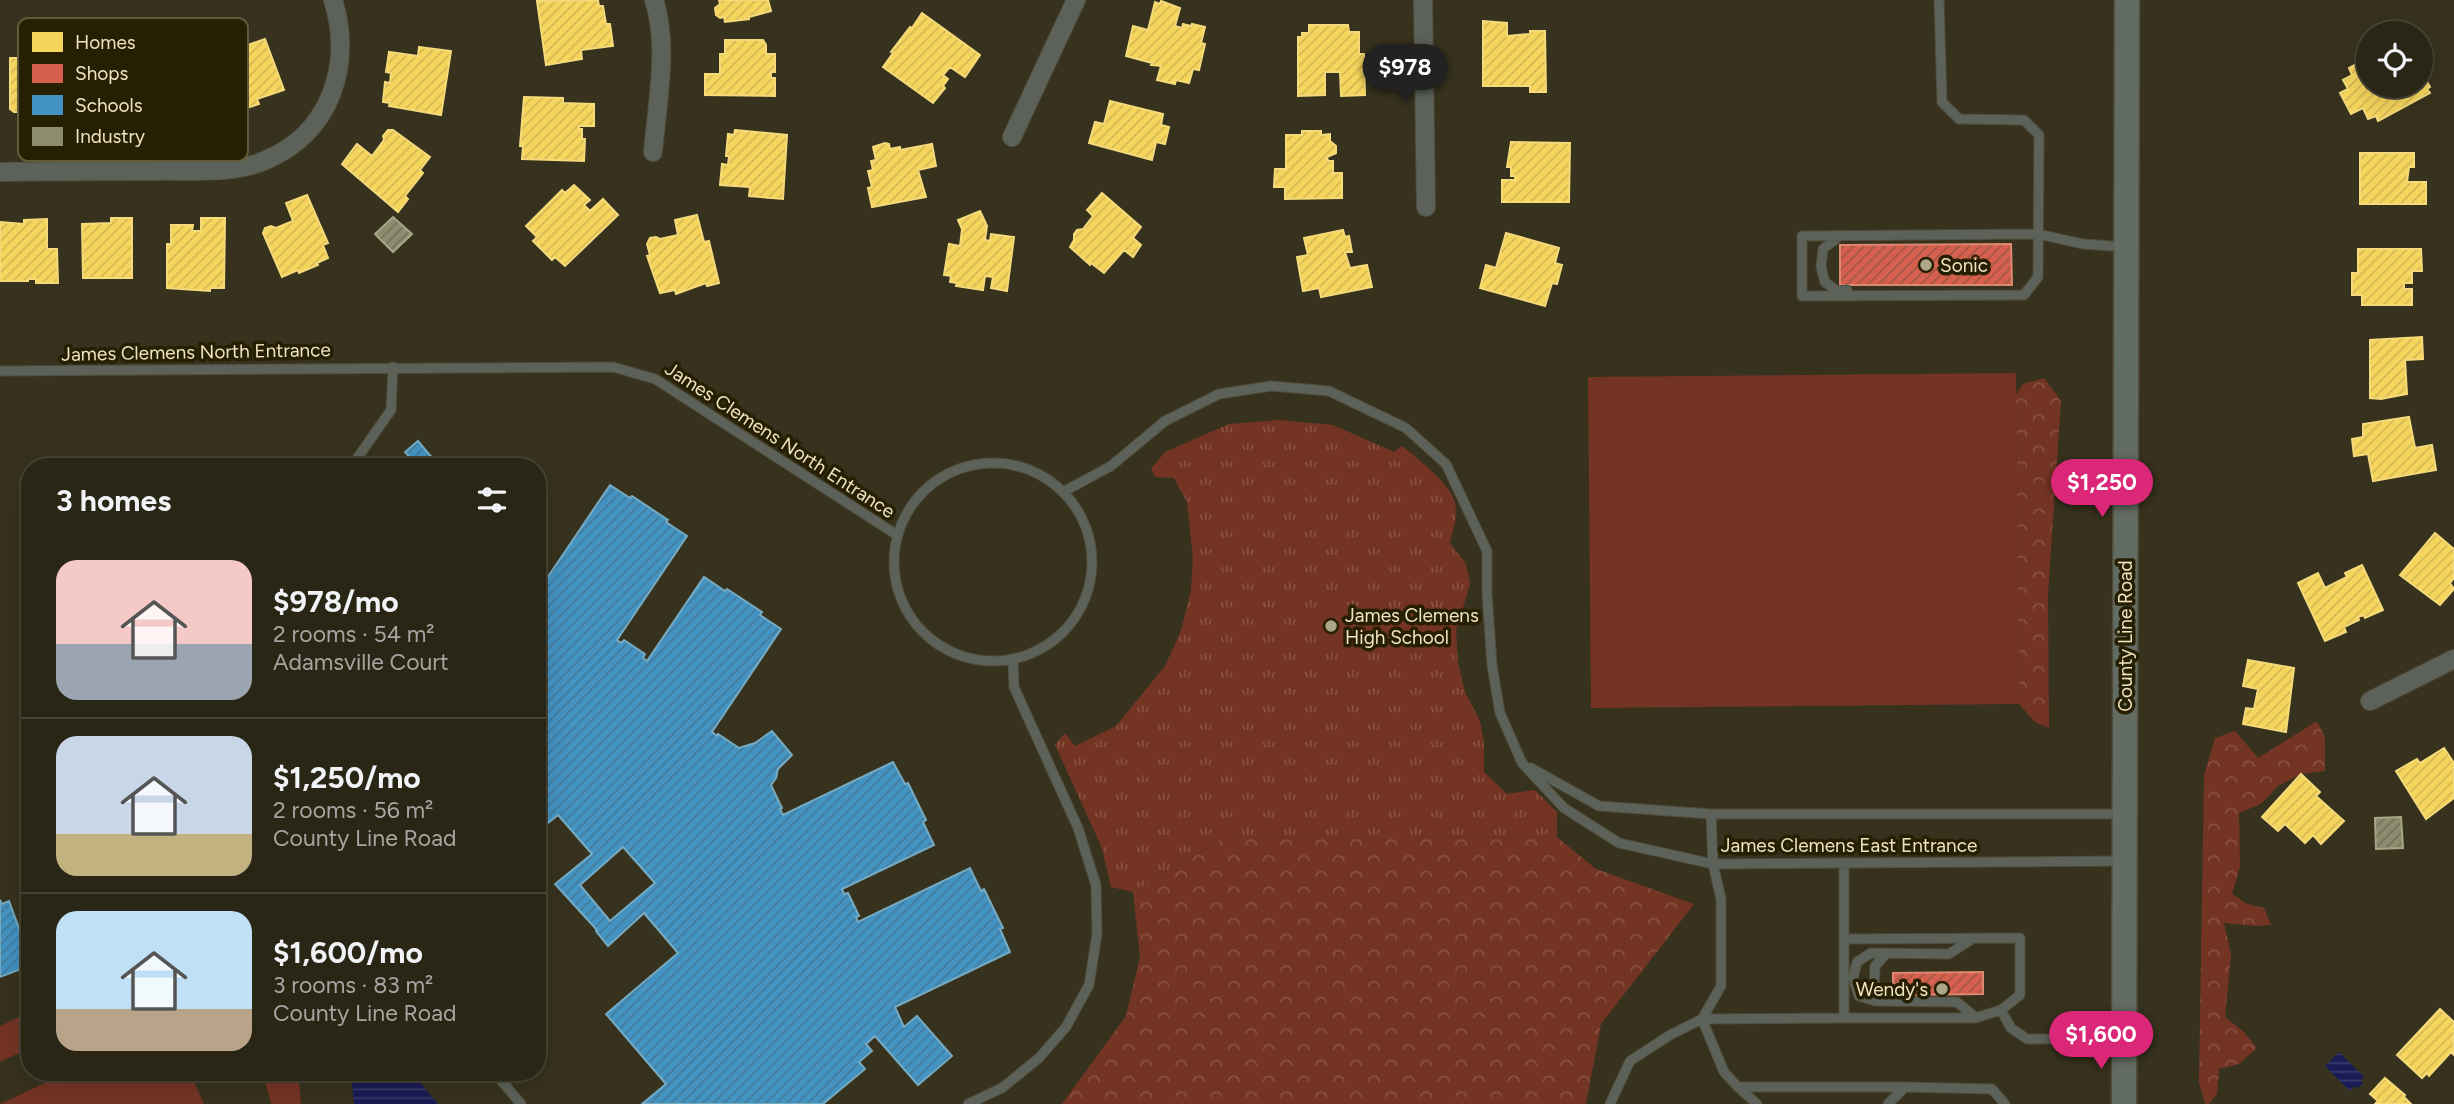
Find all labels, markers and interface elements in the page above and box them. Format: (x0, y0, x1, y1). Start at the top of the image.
legend (18, 18, 248, 161)
map controls (2356, 21, 2433, 98)
button: locate (2356, 21, 2433, 98)
text: Homes (75, 31, 136, 54)
pin: $978 (1364, 44, 1446, 104)
text: $978 (1379, 53, 1431, 81)
text: Shops (75, 62, 129, 85)
text: Schools (75, 94, 143, 117)
text: Industry (75, 125, 145, 148)
place label: Sonic (1940, 254, 1988, 277)
marker: Sonic (1918, 257, 1934, 273)
street label: James Clemens North Entrance (61, 338, 331, 366)
street label: James Clemens North Entrance (661, 357, 899, 523)
pin: $1,250 (2045, 460, 2159, 519)
text: $1,250 (2067, 468, 2137, 496)
icon: filters (473, 481, 511, 519)
text: 3 homes (56, 482, 171, 519)
street label: County Line Road (2114, 560, 2137, 712)
text: $978/mo (273, 583, 399, 620)
icon: home (112, 588, 196, 672)
place label: James Clemens High School (1345, 604, 1479, 649)
marker: James Clemens High School (1323, 618, 1339, 634)
text: 2 rooms · 54 m² (273, 620, 435, 648)
text: Adamsville Court (273, 648, 449, 676)
text: $1,250/mo (273, 759, 421, 796)
icon: home (112, 764, 196, 848)
text: 2 rooms · 56 m² (273, 796, 433, 824)
text: County Line Road (273, 824, 456, 852)
street label: James Clemens East Entrance (1721, 834, 1977, 857)
text: $1,600/mo (273, 934, 423, 971)
icon: home (112, 939, 196, 1023)
text: 3 rooms · 83 m² (273, 971, 433, 999)
place label: Wendy's (1856, 978, 1928, 1001)
marker: Wendy's (1934, 981, 1950, 997)
text: County Line Road (273, 999, 456, 1027)
pin: $1,600 (2044, 1012, 2158, 1071)
text: $1,600 (2065, 1020, 2137, 1048)

